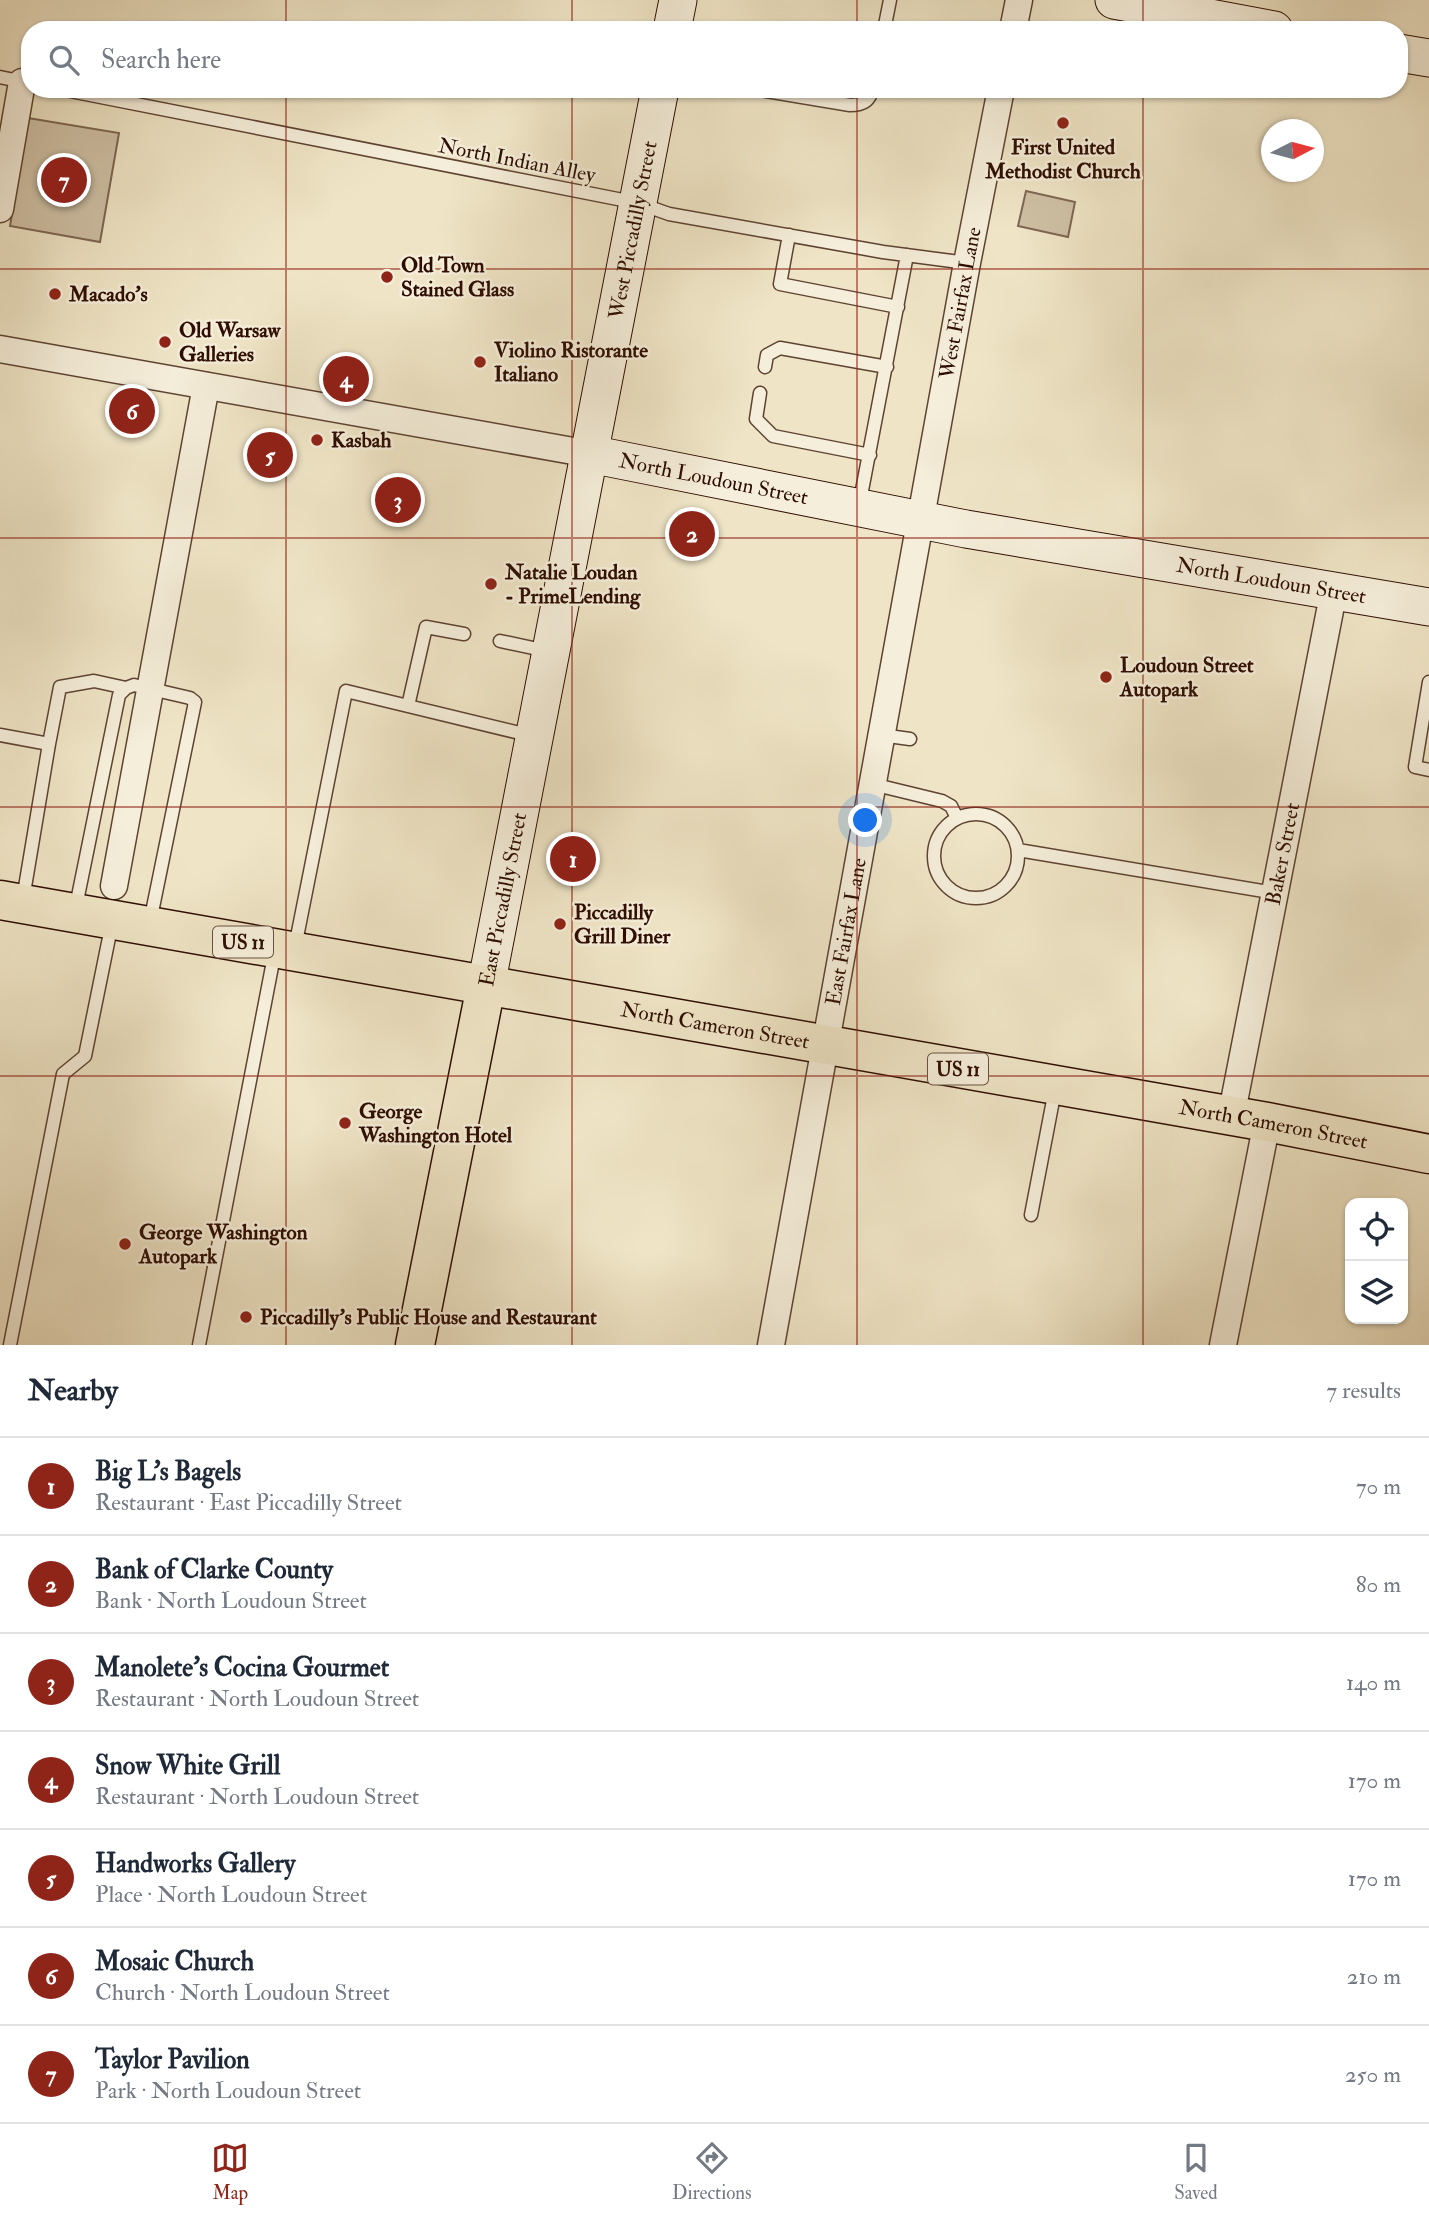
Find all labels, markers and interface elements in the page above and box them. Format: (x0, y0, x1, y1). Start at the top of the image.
search box (21, 21, 1408, 98)
icon: search (45, 41, 83, 79)
text: Search here (101, 44, 221, 76)
marker: First United Methodist Church (1055, 115, 1071, 131)
north arrow (1261, 119, 1324, 182)
street label: North Indian Alley (436, 132, 599, 189)
place label: First United Methodist Church (984, 134, 1141, 185)
street label: West Piccadilly Street (602, 139, 664, 323)
pin: 7 (41, 154, 87, 206)
street label: West Fairfax Lane (933, 225, 988, 382)
place label: Old Town Stained Glass (401, 252, 514, 303)
marker: Old Town Stained Glass (379, 269, 395, 285)
place label: Macado's (68, 281, 148, 308)
marker: Macado's (47, 286, 63, 302)
place label: Old Warsaw Galleries (179, 317, 282, 368)
marker: Old Warsaw Galleries (157, 334, 173, 350)
place label: Violino Ristorante Italiano (493, 337, 648, 388)
pin: 4 (323, 353, 369, 405)
marker: Violino Ristorante Italiano (472, 354, 488, 370)
pin: 6 (109, 385, 155, 437)
place label: Kasbah (331, 427, 391, 454)
pin: 5 (247, 429, 293, 481)
marker: Kasbah (309, 432, 325, 448)
street label: North Loudoun Street (617, 447, 810, 511)
pin: 3 (375, 474, 421, 526)
pin: 2 (669, 508, 715, 560)
street label: North Loudoun Street (1174, 552, 1368, 610)
place label: Natalie Loudan - PrimeLending (504, 559, 641, 610)
marker: Natalie Loudan - PrimeLending (483, 576, 499, 592)
place label: Loudoun Street Autopark (1119, 652, 1254, 703)
marker: Loudoun Street Autopark (1098, 669, 1114, 685)
street label: Baker Street (1260, 800, 1306, 908)
your location (848, 803, 882, 837)
street label: East Piccadilly Street (473, 810, 533, 989)
pin: 1 (550, 833, 596, 885)
street label: East Fairfax Lane (820, 856, 873, 1008)
place label: Piccadilly Grill Diner (574, 899, 672, 950)
marker: Piccadilly Grill Diner (552, 916, 568, 932)
road number: US 11 (213, 926, 273, 958)
street label: North Cameron Street (619, 996, 812, 1056)
road number: US 11 (928, 1054, 988, 1084)
street label: North Cameron Street (1177, 1094, 1370, 1156)
place label: George Washington Hotel (358, 1098, 513, 1149)
marker: George Washington Hotel (337, 1115, 353, 1131)
map controls (1345, 1198, 1408, 1324)
button: locate (1345, 1198, 1408, 1261)
place label: George Washington Autopark (138, 1219, 308, 1270)
marker: George Washington Autopark (117, 1236, 133, 1252)
button: layers (1345, 1261, 1408, 1324)
place label: Piccadilly's Public House and Restaurant (260, 1304, 597, 1331)
marker: Piccadilly's Public House and Restaurant (238, 1309, 254, 1325)
text: Nearby (28, 1372, 118, 1409)
text: 7 results (1327, 1376, 1401, 1405)
text: Big L's Bagels (95, 1456, 241, 1488)
text: 1 (47, 1472, 55, 1501)
text: 70 m (1356, 1472, 1401, 1501)
text: Restaurant · East Piccadilly Street (95, 1488, 402, 1517)
text: Bank of Clarke County (95, 1554, 333, 1586)
text: 2 (45, 1570, 57, 1599)
text: 80 m (1356, 1570, 1401, 1599)
text: Bank · North Loudoun Street (95, 1586, 367, 1615)
text: Manolete's Cocina Gourmet (95, 1652, 389, 1684)
text: 3 (47, 1668, 55, 1697)
text: 140 m (1346, 1668, 1401, 1697)
text: Restaurant · North Loudoun Street (95, 1684, 419, 1713)
text: Snow White Grill (95, 1750, 280, 1782)
text: 4 (45, 1766, 57, 1795)
text: 170 m (1348, 1766, 1401, 1795)
text: Restaurant · North Loudoun Street (95, 1782, 419, 1811)
text: Handworks Gallery (95, 1848, 295, 1880)
text: 5 (46, 1864, 56, 1893)
text: 170 m (1348, 1864, 1401, 1893)
text: Place · North Loudoun Street (95, 1880, 367, 1909)
text: Mosaic Church (95, 1946, 254, 1978)
text: 6 (45, 1962, 57, 1991)
text: 210 m (1347, 1962, 1401, 1991)
text: Church · North Loudoun Street (95, 1978, 390, 2007)
text: Taylor Pavilion (95, 2044, 250, 2076)
text: 7 (46, 2060, 56, 2089)
text: 250 m (1345, 2060, 1401, 2089)
text: Park · North Loudoun Street (95, 2076, 361, 2105)
tab: Map (211, 2139, 249, 2205)
tab: Directions (672, 2139, 752, 2205)
tab: Saved (1174, 2139, 1218, 2205)

